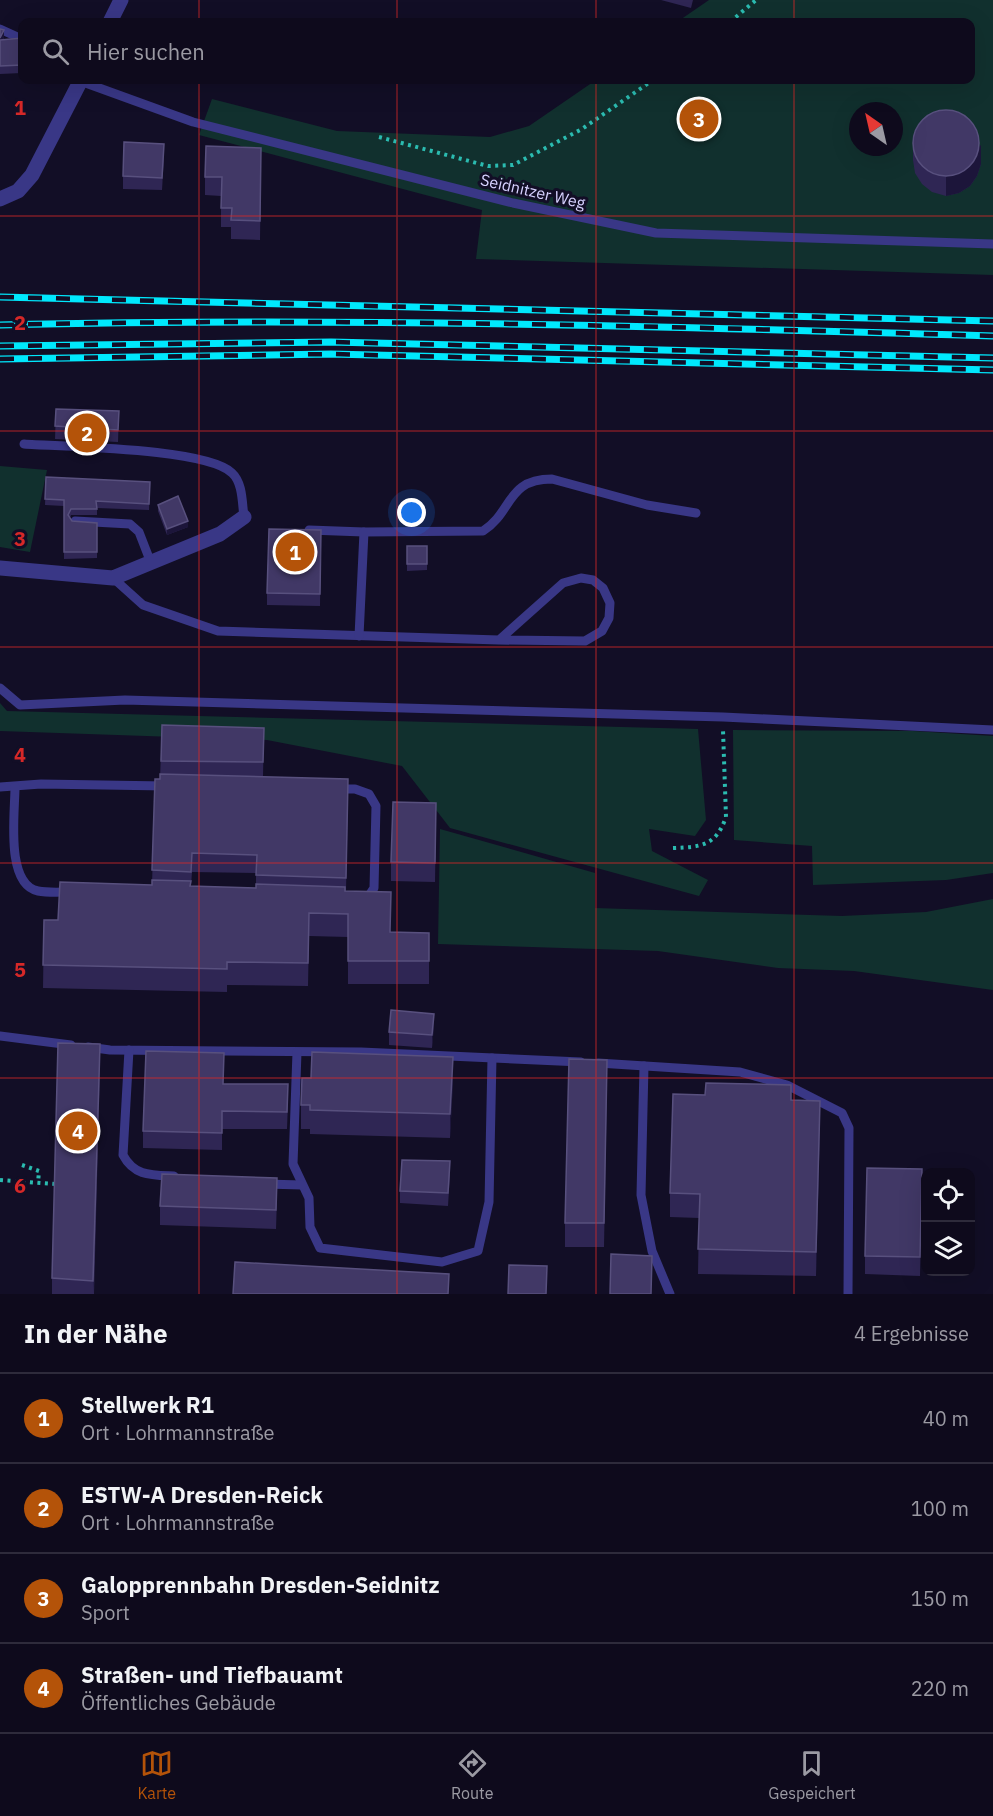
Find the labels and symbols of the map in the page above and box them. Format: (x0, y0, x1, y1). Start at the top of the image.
text: 1 (14, 94, 26, 121)
pin: 3 (680, 96, 718, 142)
north arrow (849, 102, 903, 156)
street label: Seidnitzer Weg (479, 169, 588, 213)
text: 2 (14, 309, 26, 336)
pin: 2 (68, 410, 106, 456)
your location (397, 498, 426, 527)
text: 3 (14, 525, 26, 552)
pin: 1 (276, 530, 314, 574)
text: 4 (14, 741, 26, 768)
text: 5 (14, 956, 26, 983)
pin: 4 (58, 1108, 98, 1154)
text: 6 (14, 1172, 26, 1199)

